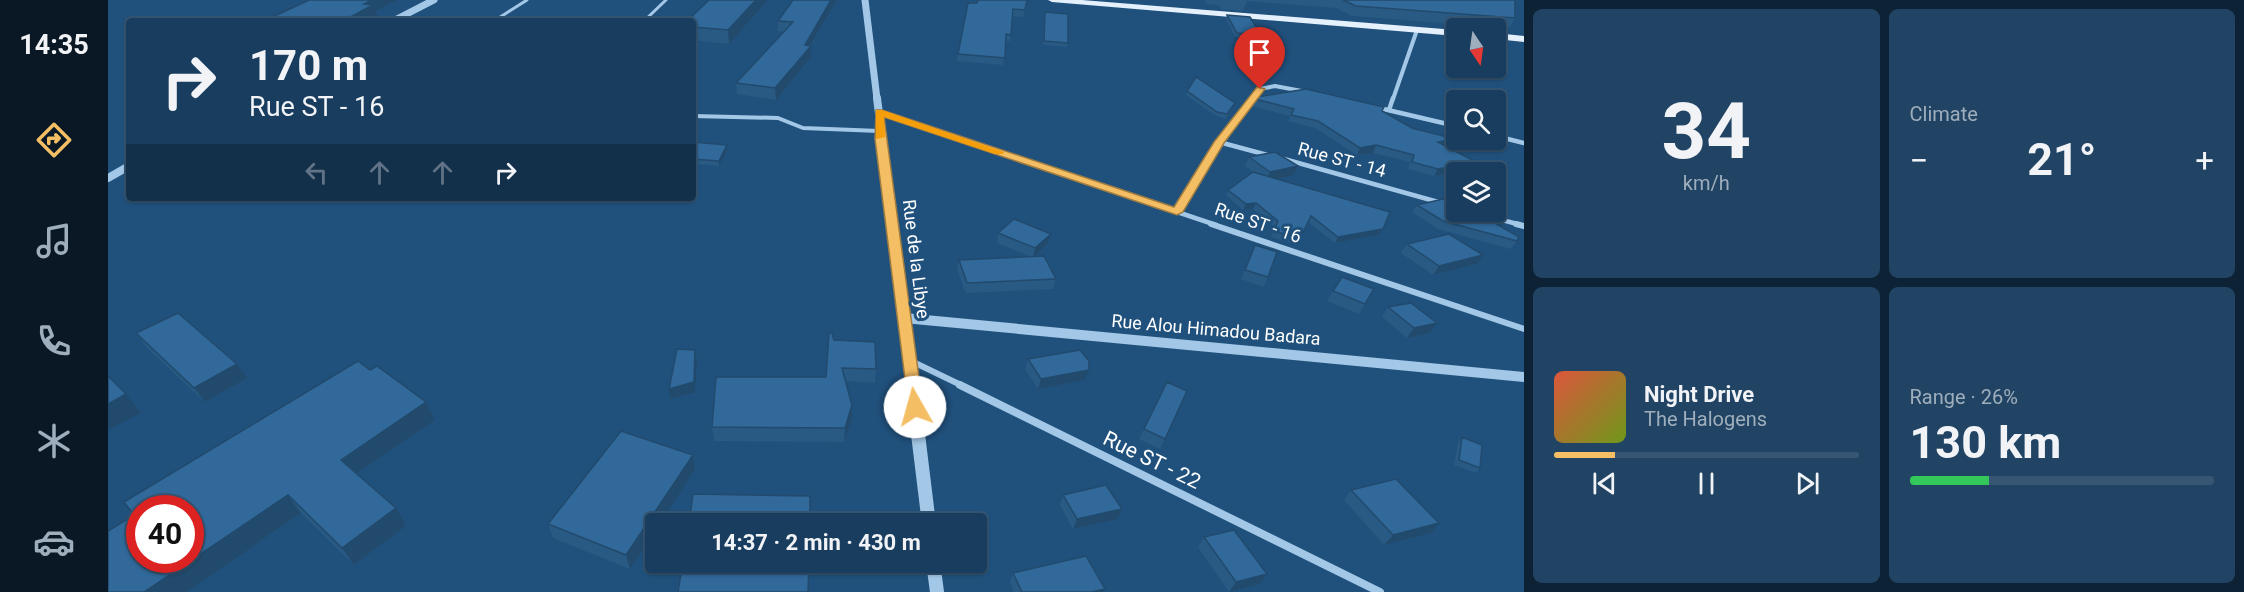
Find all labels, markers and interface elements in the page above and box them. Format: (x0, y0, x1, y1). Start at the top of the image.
north arrow (1446, 18, 1506, 78)
map controls (1446, 18, 1506, 222)
pin (1234, 27, 1285, 89)
text: 14:35 (19, 29, 89, 61)
icon: arrive (1243, 36, 1276, 69)
text: 170 m (249, 41, 368, 90)
icon: right (150, 42, 228, 120)
text: 34 (1661, 86, 1751, 177)
button: search (1446, 90, 1506, 150)
text: Rue ST - 16 (249, 91, 384, 123)
text: Climate (1910, 102, 1978, 126)
icon: directions (33, 119, 75, 161)
text: 21° (2027, 133, 2096, 186)
street label: Rue ST - 14 (1296, 138, 1388, 181)
text: − (1910, 141, 1928, 180)
text: + (2195, 141, 2214, 180)
icon: left (300, 156, 333, 189)
icon: ahead (363, 156, 396, 189)
icon: ahead (426, 156, 459, 189)
icon: right (489, 156, 522, 189)
button: layers (1446, 162, 1506, 222)
text: km/h (1683, 171, 1730, 195)
street label: Rue de la Libye (899, 198, 934, 320)
street label: Rue ST - 16 (1212, 198, 1304, 247)
icon: music (33, 220, 75, 262)
street label: Rue Alou Himadou Badara (1111, 310, 1322, 349)
icon: phone (33, 320, 75, 362)
position arrow (883, 375, 947, 439)
text: Night Drive (1644, 382, 1754, 407)
text: Range · 26% (1910, 385, 2018, 409)
text: The Halogens (1644, 407, 1767, 431)
text: 130 km (1910, 416, 2061, 469)
icon: climate (33, 420, 75, 462)
street label: Rue ST - 22 (1099, 426, 1205, 494)
icon: previous (1588, 467, 1621, 500)
icon: pause (1690, 467, 1723, 500)
icon: next (1791, 467, 1824, 500)
speed limit sign: 40 (126, 495, 204, 573)
icon: car (33, 521, 75, 563)
text: 14:37 · 2 min · 430 m (711, 530, 921, 555)

